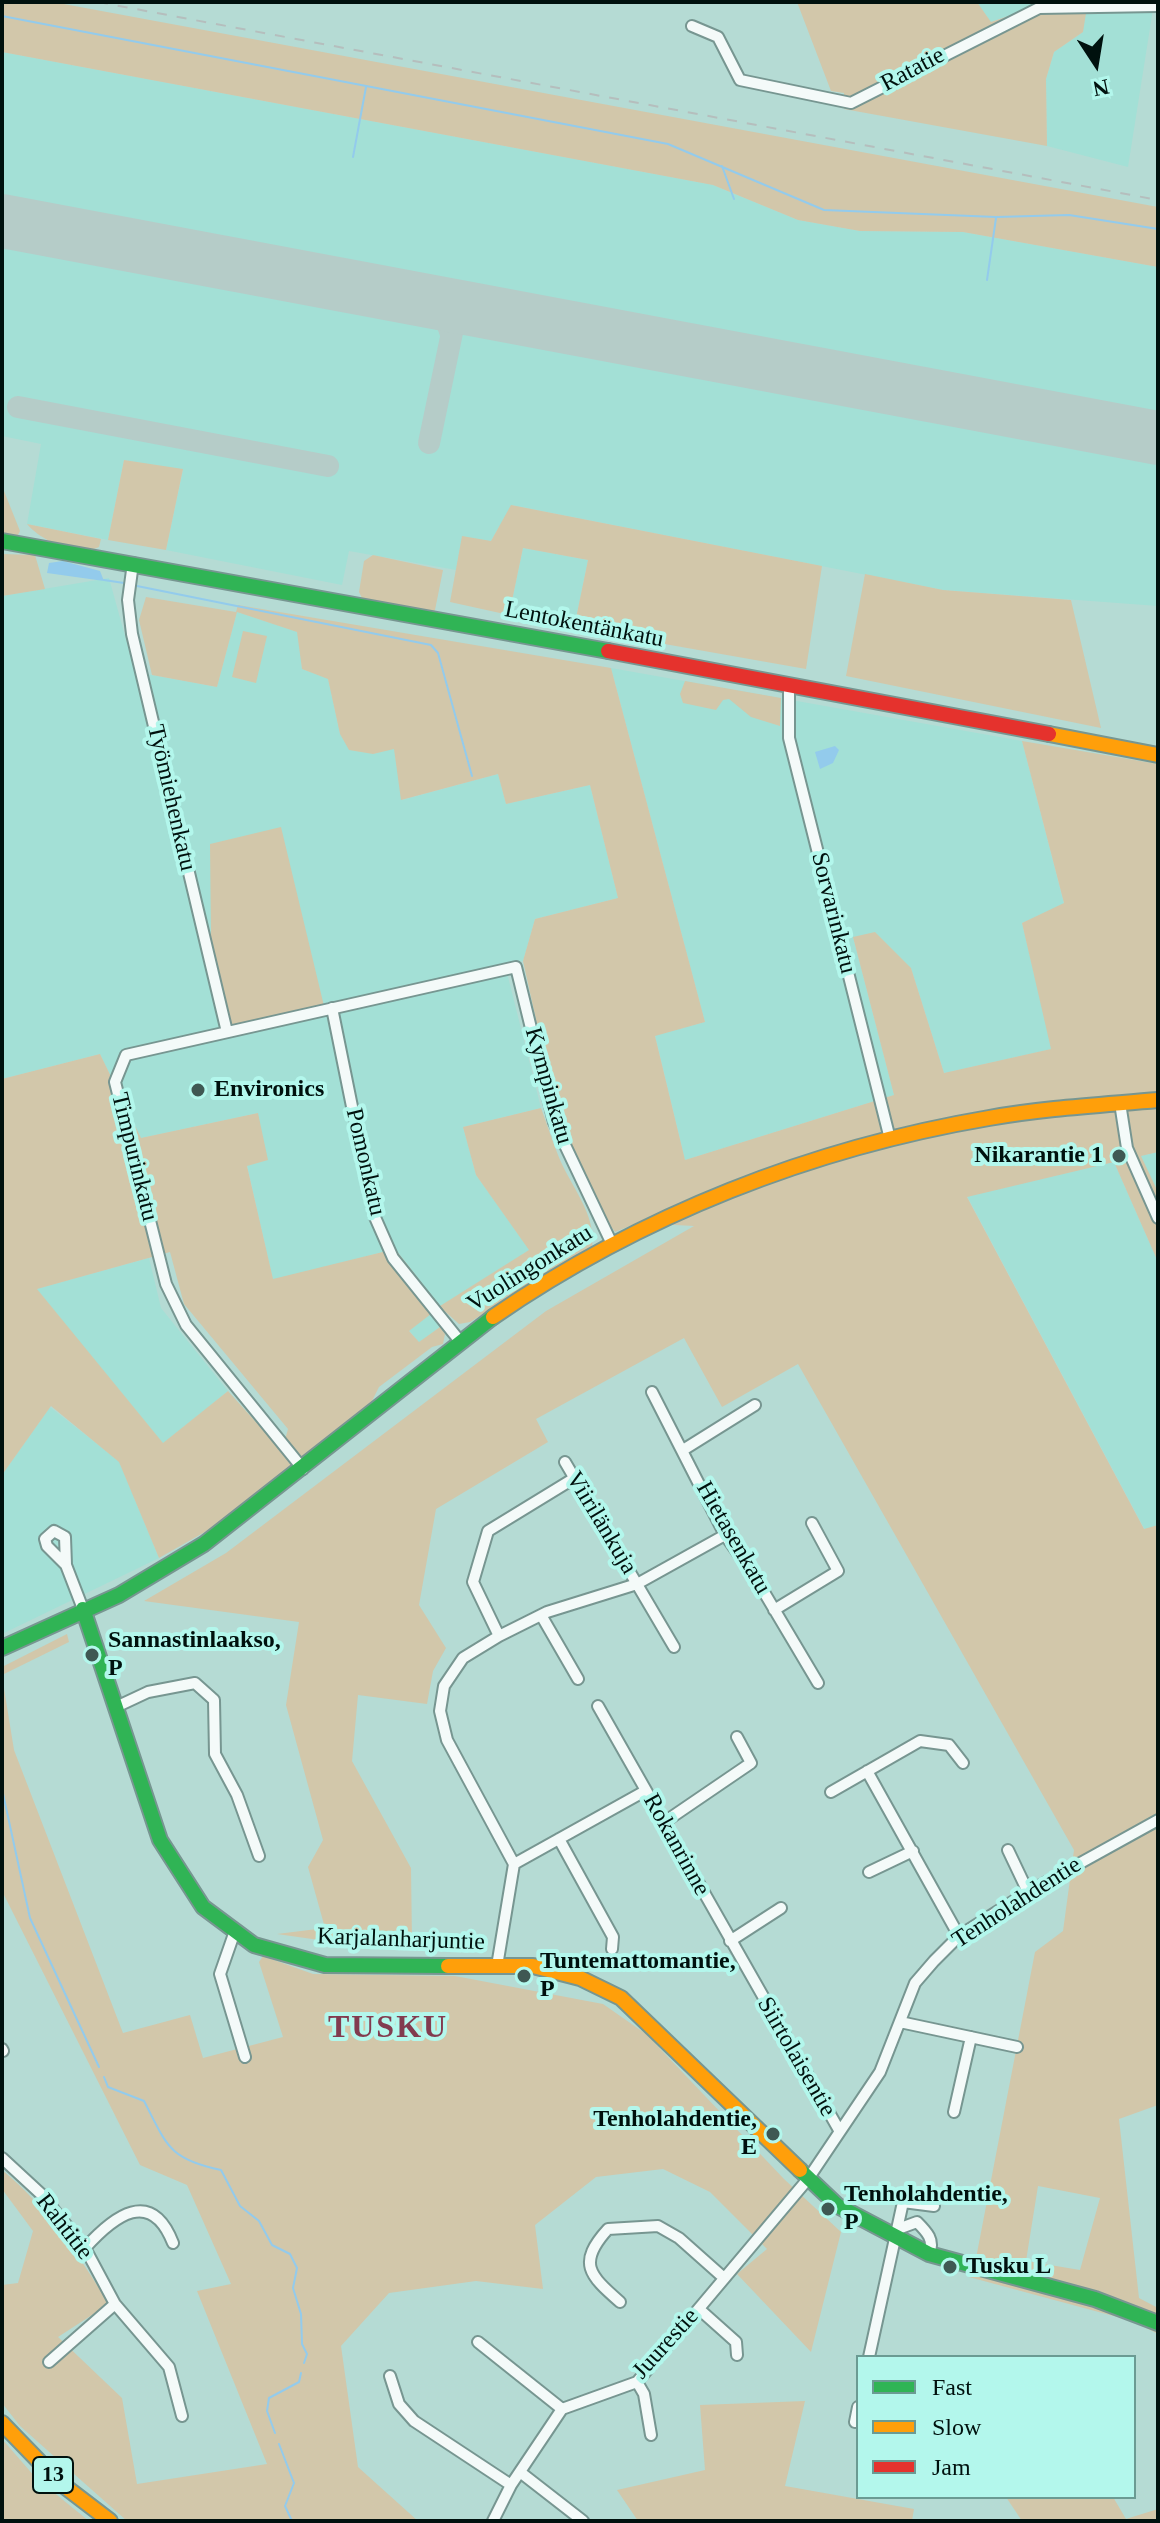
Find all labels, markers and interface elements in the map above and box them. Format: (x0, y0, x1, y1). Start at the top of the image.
north arrow (1056, 24, 1136, 104)
street label: Ratatie (876, 41, 950, 99)
text: N (1091, 74, 1111, 102)
street label: Lentokentänkatu (502, 595, 666, 655)
street label: Työmiehenkatu (140, 722, 202, 874)
street label: Sorvarinkatu (804, 849, 862, 977)
street label: Kympinkatu (518, 1024, 578, 1148)
place label: Environics (214, 1076, 324, 1104)
marker: Environics (189, 1081, 207, 1099)
street label: Timpurinkatu (104, 1090, 164, 1224)
street label: Pomonkatu (339, 1105, 391, 1219)
place label: Nikarantie 1 (974, 1142, 1103, 1170)
marker: Nikarantie 1 (1110, 1147, 1128, 1165)
street label: Vuolingonkatu (462, 1219, 598, 1319)
street label: Viirilänkuja (559, 1466, 643, 1580)
street label: Hietasenkatu (689, 1477, 777, 1599)
place label: Sannastinlaakso, P (108, 1627, 281, 1683)
marker: Sannastinlaakso, P (83, 1646, 101, 1664)
street label: Rokanrinne (636, 1789, 716, 1901)
street label: Tenholahdentie (947, 1851, 1087, 1955)
street label: Karjalanharjuntie (317, 1923, 485, 1957)
place label: Tuntemattomantie, P (540, 1948, 736, 2004)
marker: Tuntemattomantie, P (515, 1967, 533, 1985)
street label: Siirtolaisentie (750, 1992, 842, 2122)
district label: TUSKU (328, 2010, 448, 2048)
place label: Tenholahdentie, E (593, 2106, 757, 2162)
marker: Tenholahdentie, E (764, 2125, 782, 2143)
place label: Tenholahdentie, P (844, 2181, 1008, 2237)
street label: Rahtitie (29, 2188, 99, 2266)
marker: Tenholahdentie, P (819, 2200, 837, 2218)
place label: Tusku L (966, 2253, 1051, 2281)
marker: Tusku L (941, 2258, 959, 2276)
street label: Juurestie (627, 2303, 705, 2385)
legend (856, 2355, 1136, 2499)
text: Fast (932, 2374, 972, 2400)
text: Slow (932, 2414, 981, 2440)
text: Jam (932, 2454, 971, 2480)
road number: 13 (33, 2457, 73, 2493)

